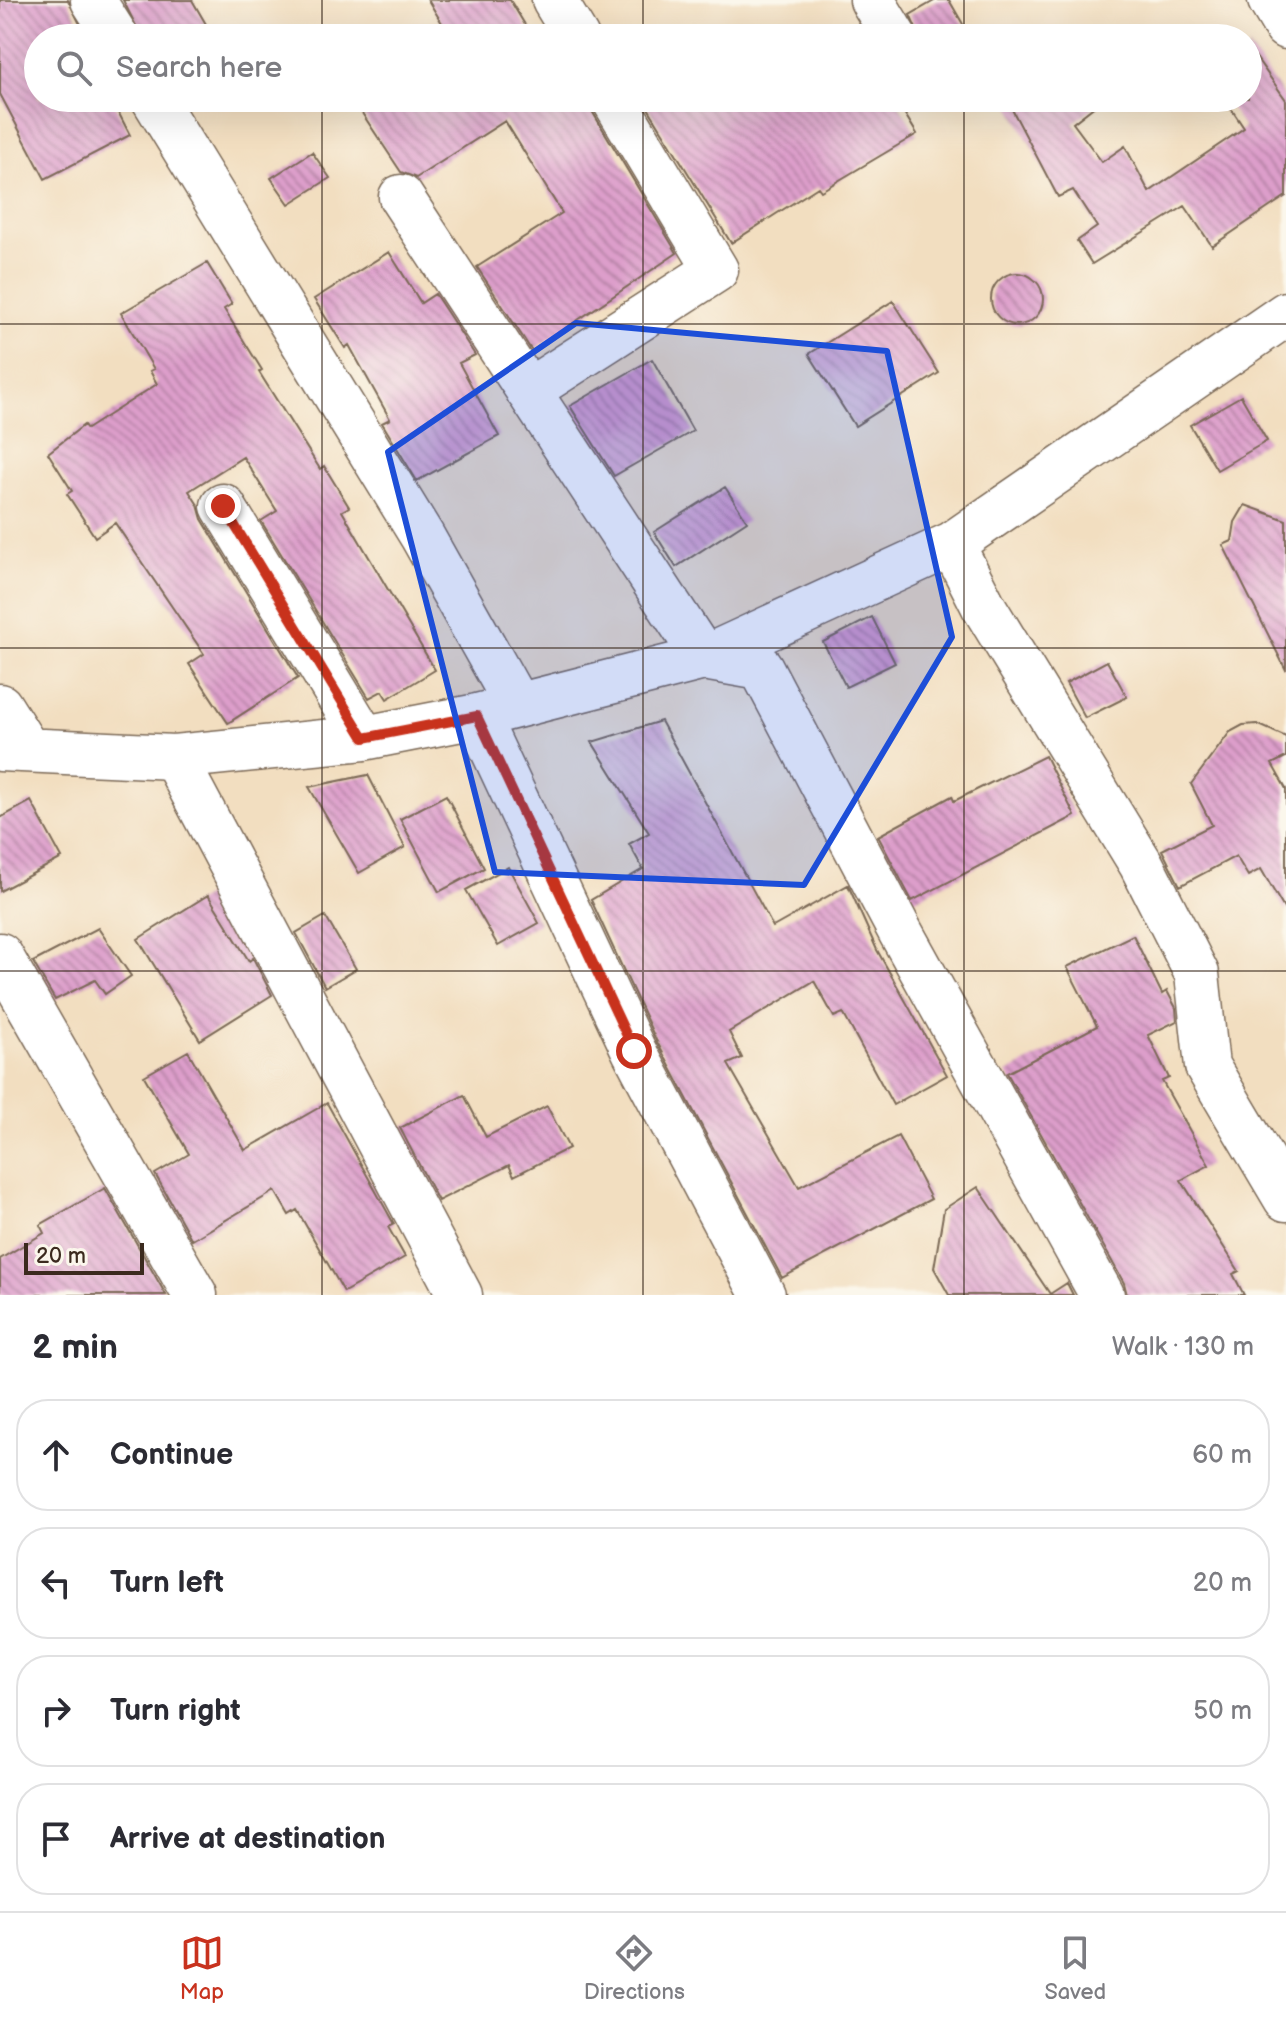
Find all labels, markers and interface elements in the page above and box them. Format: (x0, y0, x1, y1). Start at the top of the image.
search box (24, 24, 1262, 112)
icon: search (52, 46, 96, 90)
text: Search here (116, 50, 282, 86)
route end (205, 488, 241, 524)
route start (616, 1033, 652, 1069)
scale bar (24, 1239, 144, 1275)
text: 20 m (36, 1243, 86, 1270)
text: 2 min (32, 1327, 118, 1368)
text: Walk · 130 m (1112, 1332, 1254, 1363)
icon: ahead (34, 1433, 78, 1477)
text: Continue (110, 1437, 233, 1473)
text: 60 m (1192, 1440, 1252, 1471)
icon: left (34, 1561, 78, 1605)
text: Turn left (110, 1565, 224, 1601)
text: 20 m (1193, 1568, 1252, 1599)
icon: right (34, 1689, 78, 1733)
text: Turn right (110, 1693, 241, 1729)
text: 50 m (1193, 1696, 1252, 1727)
icon: arrive (34, 1817, 78, 1861)
text: Arrive at destination (110, 1821, 386, 1857)
tab: Map (180, 1931, 224, 2006)
tab: Directions (584, 1931, 685, 2006)
tab: Saved (1044, 1931, 1106, 2006)

